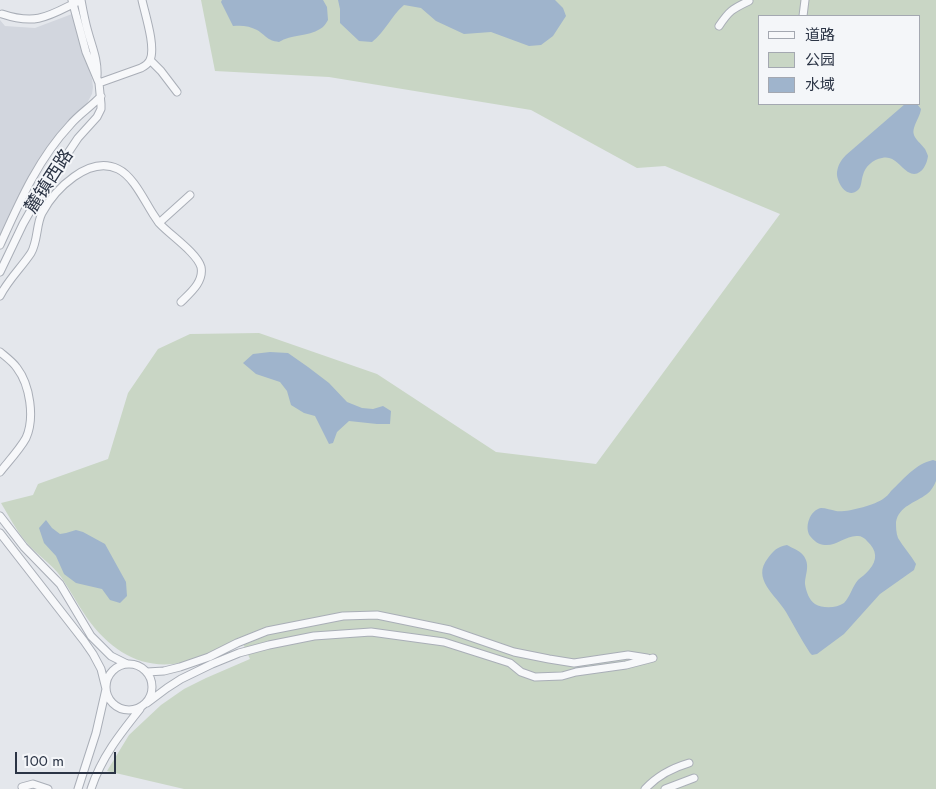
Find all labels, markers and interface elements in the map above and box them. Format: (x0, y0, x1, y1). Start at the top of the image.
legend (758, 15, 921, 105)
text: 道路 (805, 24, 835, 46)
text: 公园 (805, 49, 835, 71)
text: 水域 (805, 74, 835, 96)
street label: 麓镇西路 (21, 146, 79, 218)
scale bar (18, 742, 119, 774)
text: 100 m (23, 750, 64, 772)

